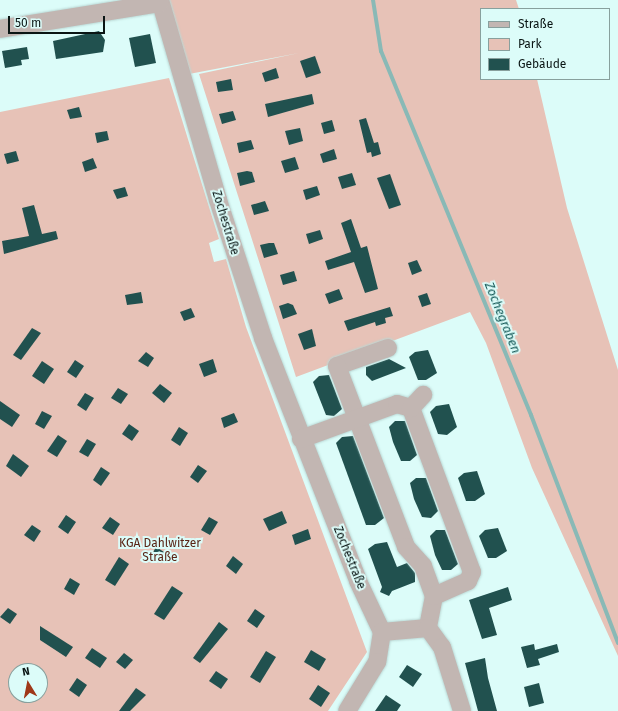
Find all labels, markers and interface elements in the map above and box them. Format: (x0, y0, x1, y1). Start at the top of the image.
scale bar (10, 8, 107, 34)
legend (480, 8, 610, 80)
text: 50 m (15, 16, 41, 30)
text: Straße (518, 17, 553, 31)
text: Park (518, 37, 542, 51)
text: Gebäude (518, 57, 566, 71)
street label: Zochestraße (208, 189, 242, 257)
water label: Zochegraben (481, 280, 523, 356)
street label: Zochestraße (330, 524, 368, 592)
park label: KGA Dahlwitzer Straße (119, 537, 201, 565)
north arrow (8, 663, 48, 703)
text: N (21, 665, 31, 679)

